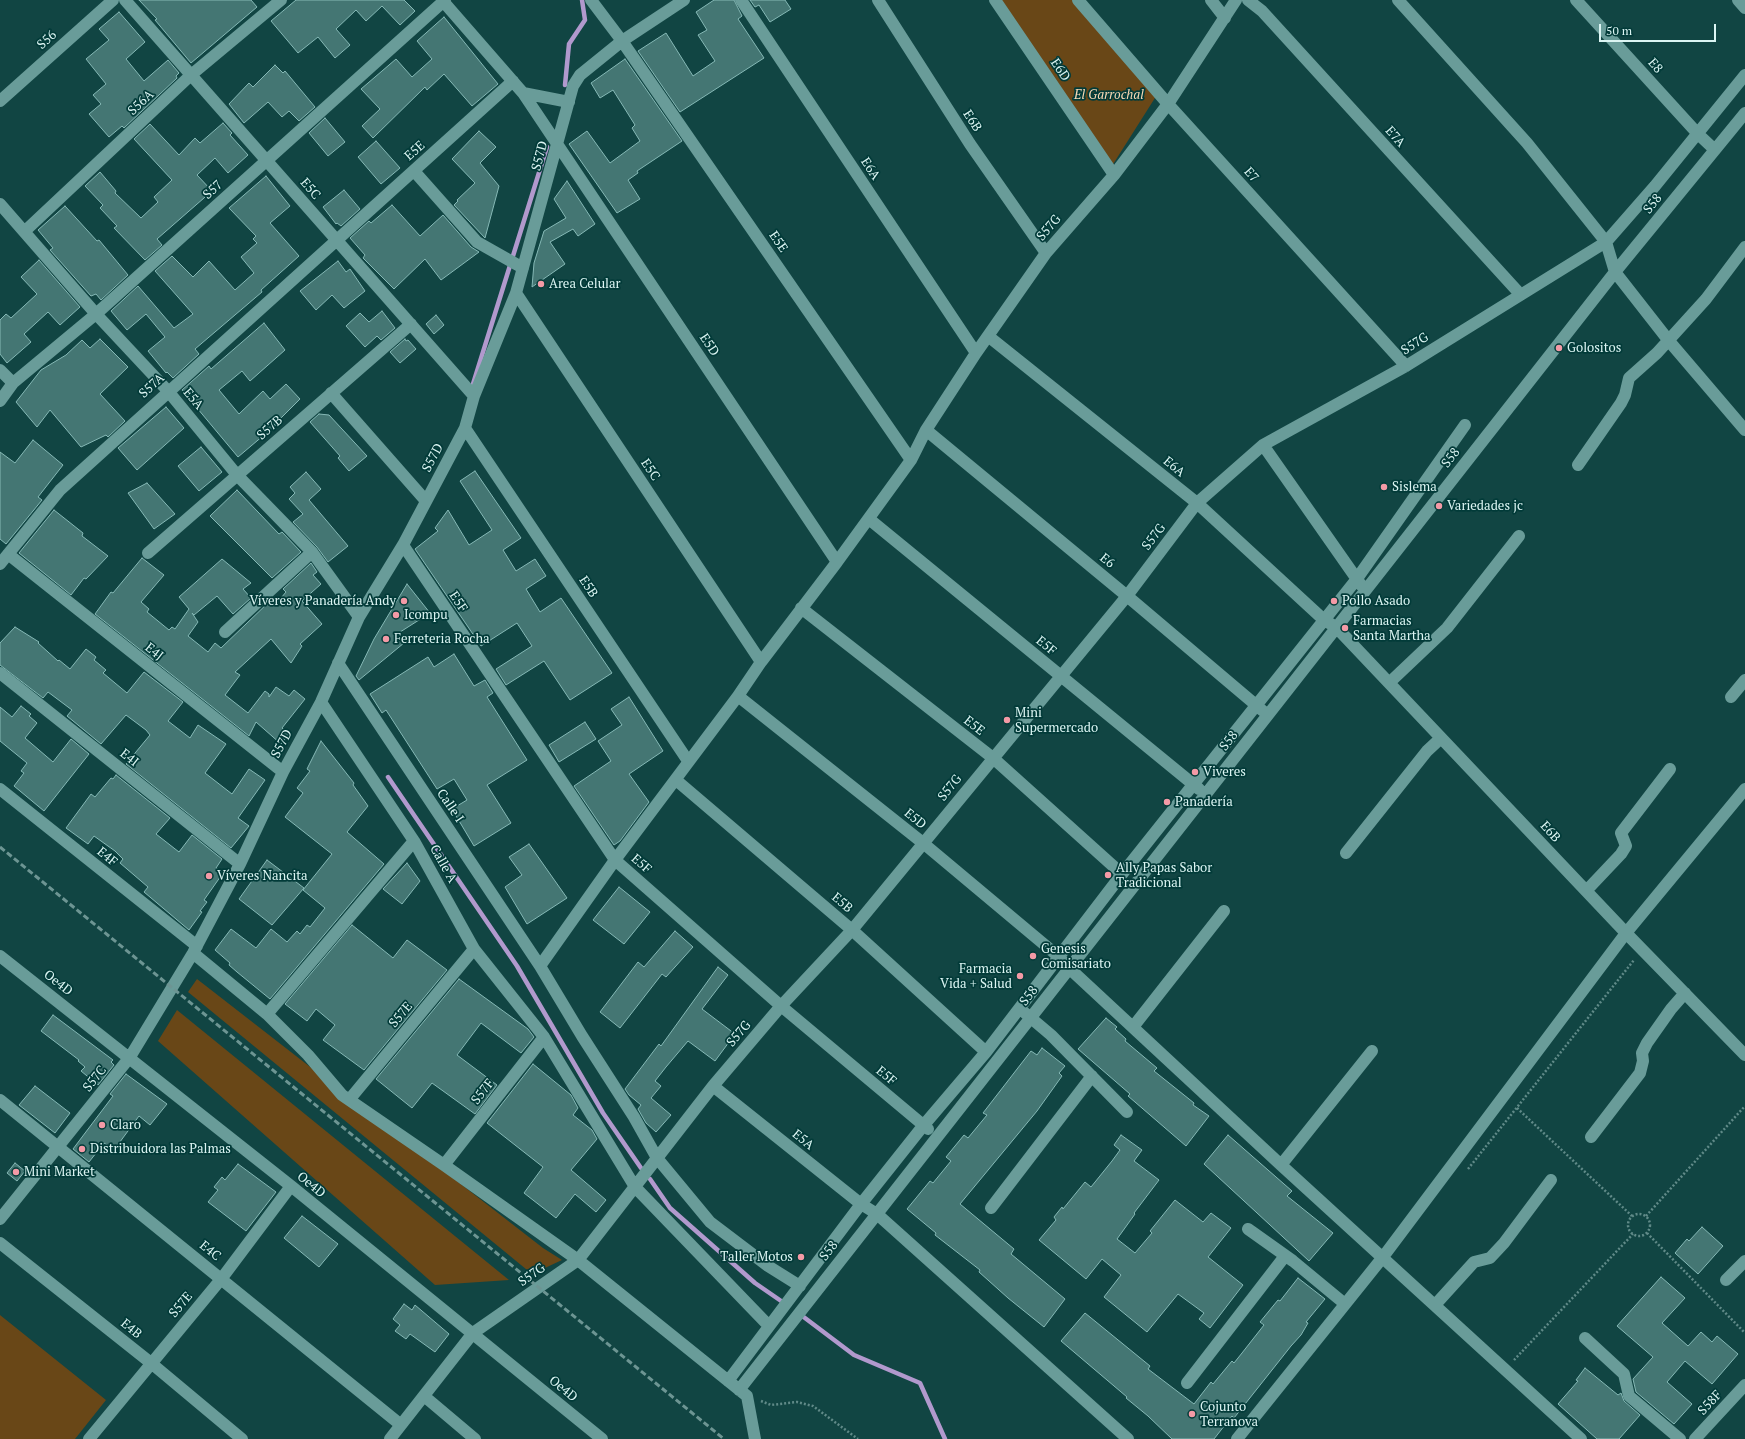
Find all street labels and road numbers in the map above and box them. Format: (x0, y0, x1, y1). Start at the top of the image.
street label: S56 (34, 27, 60, 53)
street label: E8 (1644, 55, 1666, 77)
street label: E6D (1047, 56, 1073, 84)
street label: S56A (125, 87, 157, 119)
street label: E6B (959, 107, 985, 135)
street label: E7A (1382, 123, 1408, 151)
street label: E5E (402, 138, 428, 164)
street label: S57D (529, 139, 551, 173)
street label: E6A (857, 155, 883, 183)
street label: E7 (1240, 164, 1262, 186)
street label: E5C (297, 175, 323, 203)
street label: S57 (200, 177, 226, 203)
street label: S58 (1640, 191, 1666, 217)
street label: S57G (1033, 212, 1065, 244)
street label: E5E (765, 228, 791, 256)
street label: S57G (1398, 330, 1432, 358)
street label: E5D (696, 331, 722, 359)
street label: S57A (136, 371, 168, 401)
street label: E5A (180, 385, 206, 413)
street label: S57B (254, 413, 286, 443)
street label: S57D (419, 441, 447, 475)
street label: S58 (1438, 445, 1464, 471)
street label: E6A (1160, 454, 1188, 480)
street label: E5C (637, 456, 663, 484)
street label: S57G (1139, 521, 1169, 553)
street label: E6 (1096, 550, 1118, 572)
street label: E5B (575, 573, 601, 601)
street label: E5F (446, 589, 470, 615)
street label: E5F (1033, 633, 1059, 659)
street label: E4J (142, 640, 166, 664)
street label: E5E (961, 713, 987, 739)
street label: S57D (268, 727, 296, 761)
street label: S58 (1216, 728, 1242, 754)
street label: E4I (117, 746, 141, 770)
street label: S57G (935, 772, 965, 804)
street label: Calle I (433, 786, 467, 826)
street label: E5D (901, 805, 929, 833)
street label: E6B (1537, 818, 1563, 846)
street label: Calle A (426, 842, 460, 886)
street label: E4F (94, 844, 120, 870)
street label: E5F (628, 851, 654, 877)
street label: E5B (828, 890, 856, 916)
street label: Oe4D (40, 967, 76, 999)
street label: S58 (1016, 983, 1042, 1009)
street label: S57E (386, 999, 416, 1031)
street label: S57G (723, 1018, 755, 1050)
street label: S57C (80, 1063, 110, 1095)
street label: E5F (873, 1063, 899, 1089)
street label: S57F (468, 1076, 498, 1108)
street label: E5A (789, 1127, 817, 1153)
street label: Oe4D (294, 1169, 328, 1201)
street label: E4C (196, 1238, 224, 1264)
street label: S58 (816, 1238, 842, 1264)
street label: S57G (515, 1260, 549, 1290)
street label: S57E (166, 1289, 196, 1321)
street label: E4B (117, 1316, 145, 1342)
street label: Oe4D (546, 1373, 580, 1405)
street label: S58F (1695, 1387, 1725, 1419)

